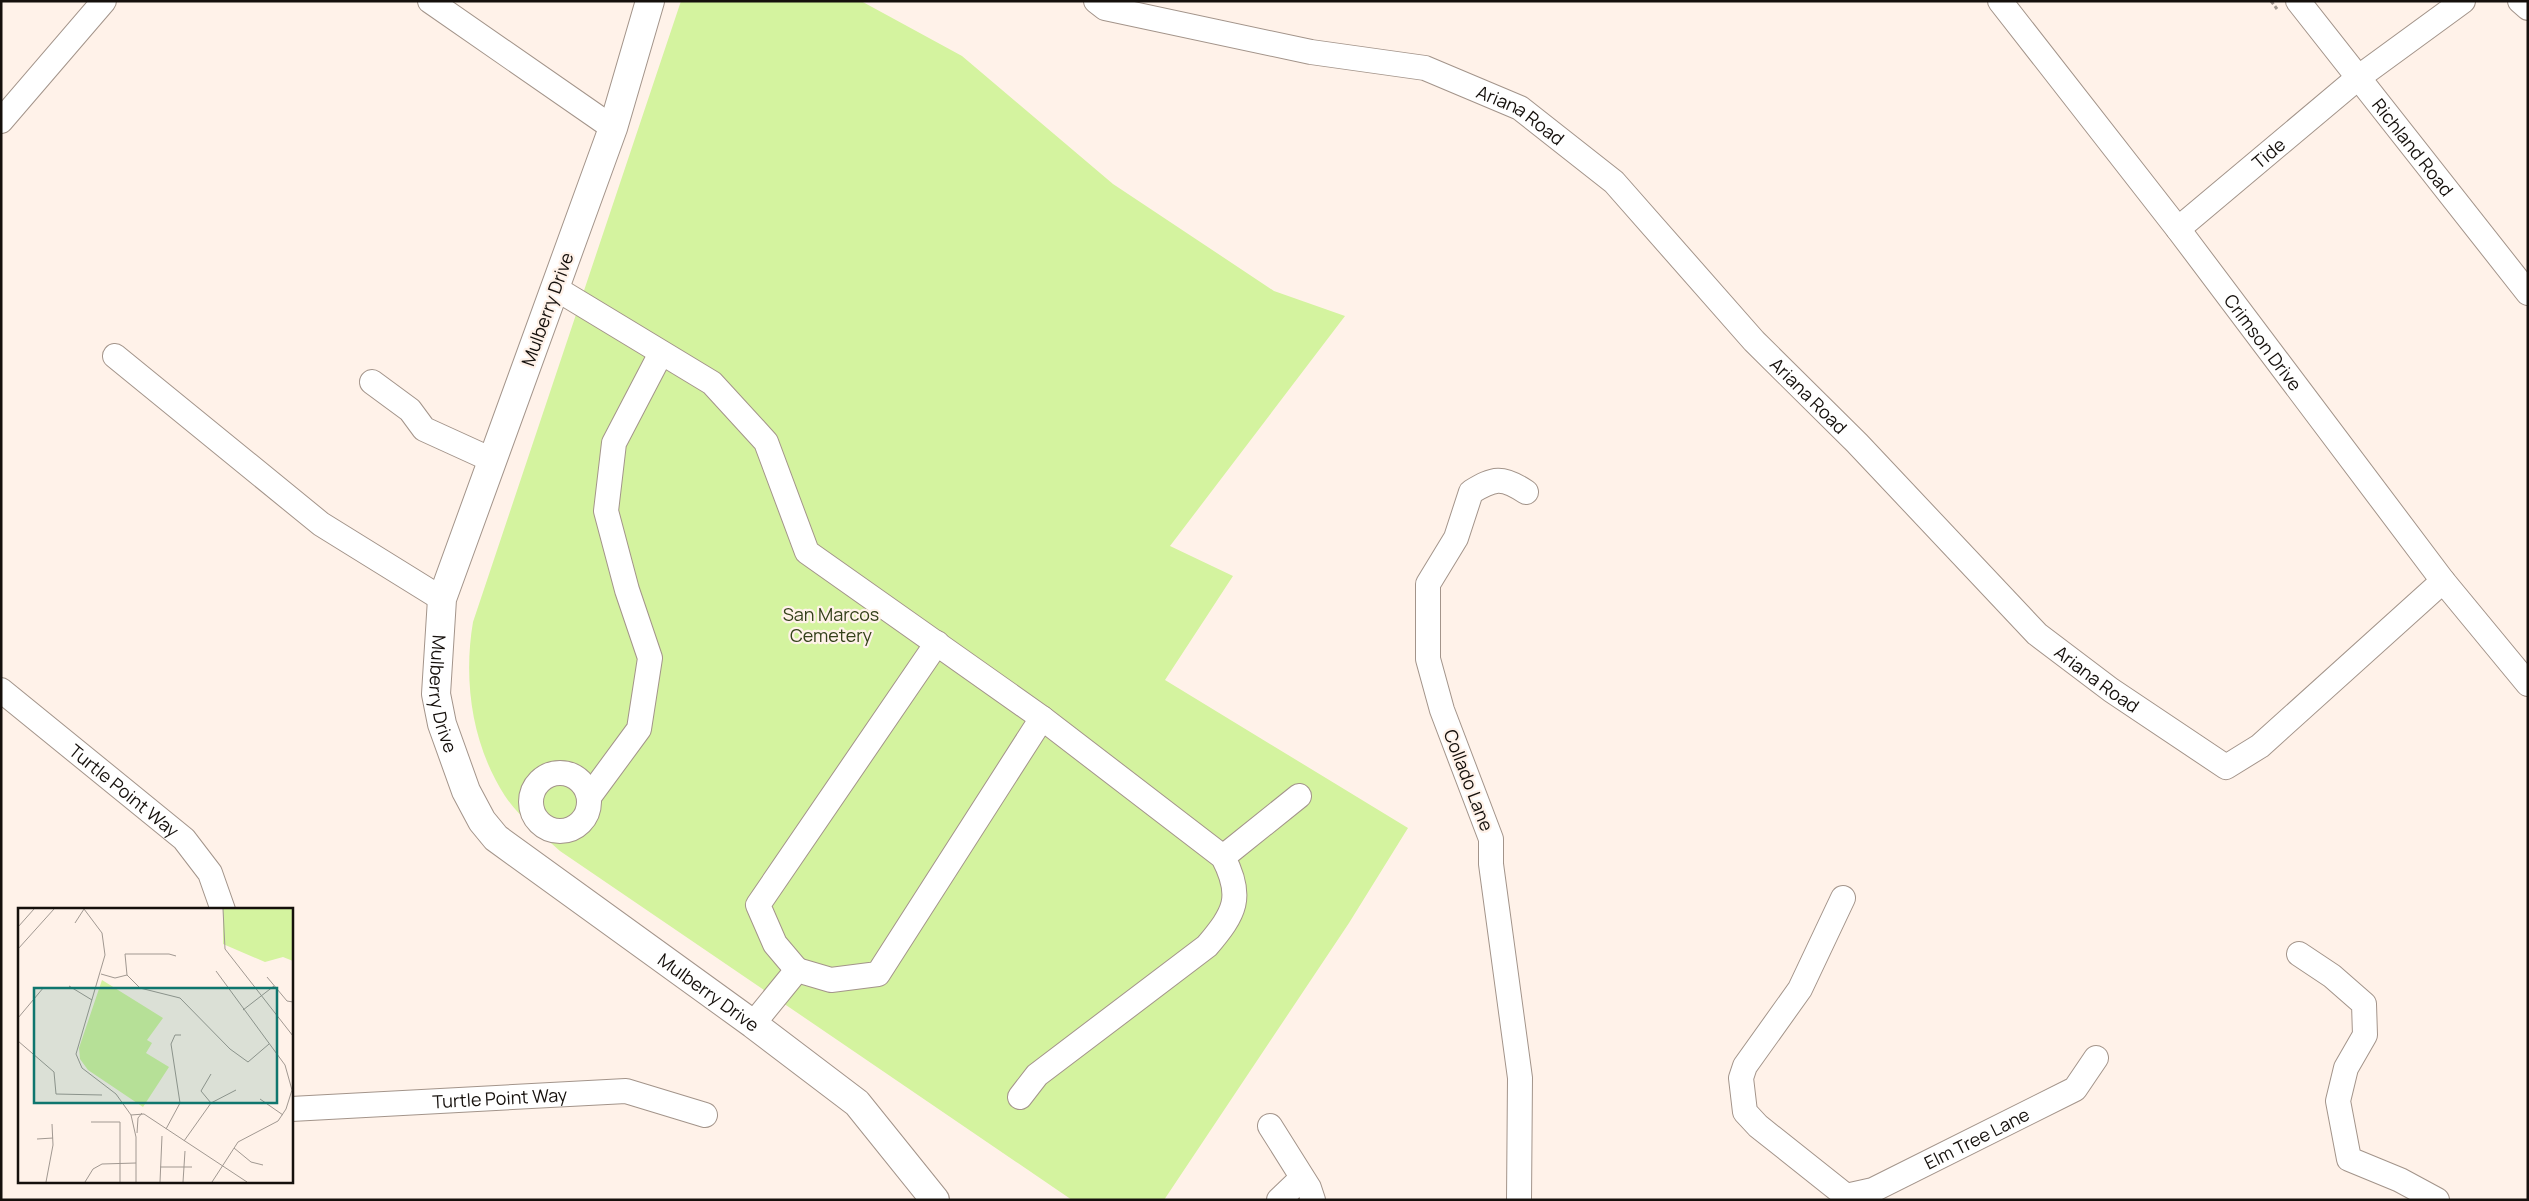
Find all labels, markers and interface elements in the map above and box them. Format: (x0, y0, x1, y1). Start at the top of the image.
street label: Ariana Road (1473, 79, 1569, 150)
street label: Richland Road (2367, 93, 2459, 201)
street label: Tide (2247, 132, 2290, 174)
street label: Mulberry Drive (515, 249, 579, 369)
street label: Crimson Drive (2219, 289, 2308, 396)
street label: Ariana Road (1765, 352, 1853, 439)
park label: San Marcos Cemetery (783, 602, 879, 647)
street label: Mulberry Drive (424, 634, 463, 756)
street label: Ariana Road (2050, 640, 2144, 718)
street label: Collado Lane (1439, 726, 1499, 834)
street label: Turtle Point Way (64, 739, 185, 843)
inset map (18, 908, 292, 1184)
street label: Mulberry Drive (653, 947, 764, 1037)
street label: Turtle Point Way (432, 1082, 568, 1113)
street label: Elm Tree Lane (1920, 1102, 2033, 1175)

